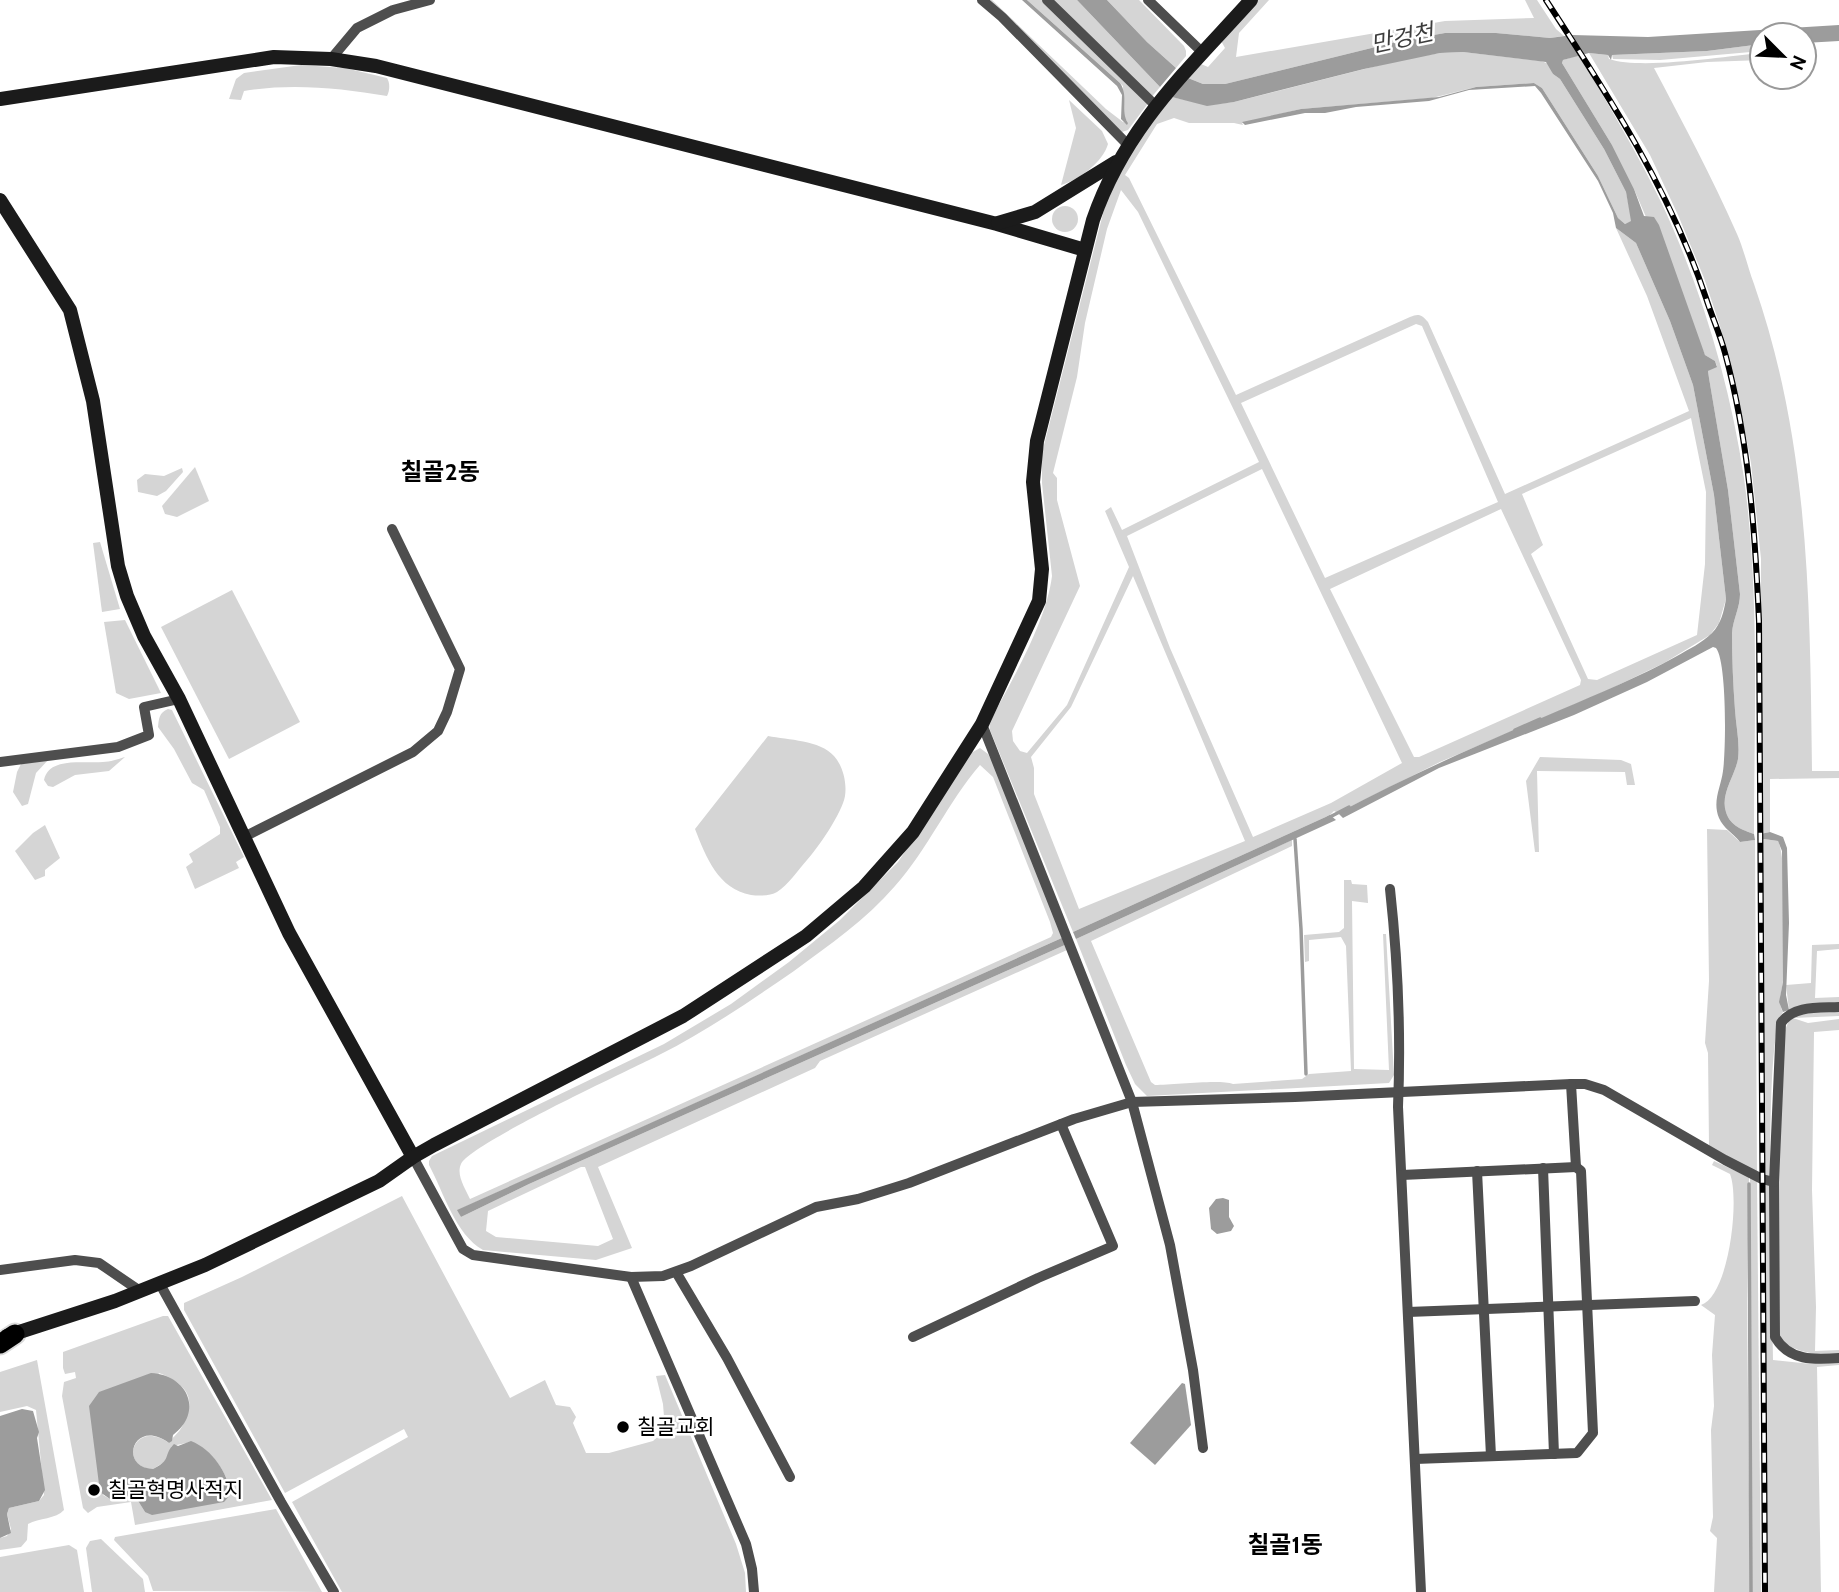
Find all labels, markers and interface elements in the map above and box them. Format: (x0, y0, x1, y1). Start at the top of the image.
water label: 만겅천 (1368, 17, 1439, 58)
north arrow (1748, 21, 1818, 91)
text: N (1785, 52, 1811, 74)
district label: 칠골2동 (401, 457, 479, 486)
place label: 칠골교회 (637, 1414, 714, 1439)
marker: 칠골교회 (615, 1419, 631, 1435)
place label: 칠골혁명사적지 (108, 1477, 243, 1502)
marker: 칠골혁명사적지 (86, 1482, 102, 1498)
district label: 칠골1동 (1247, 1530, 1323, 1559)

